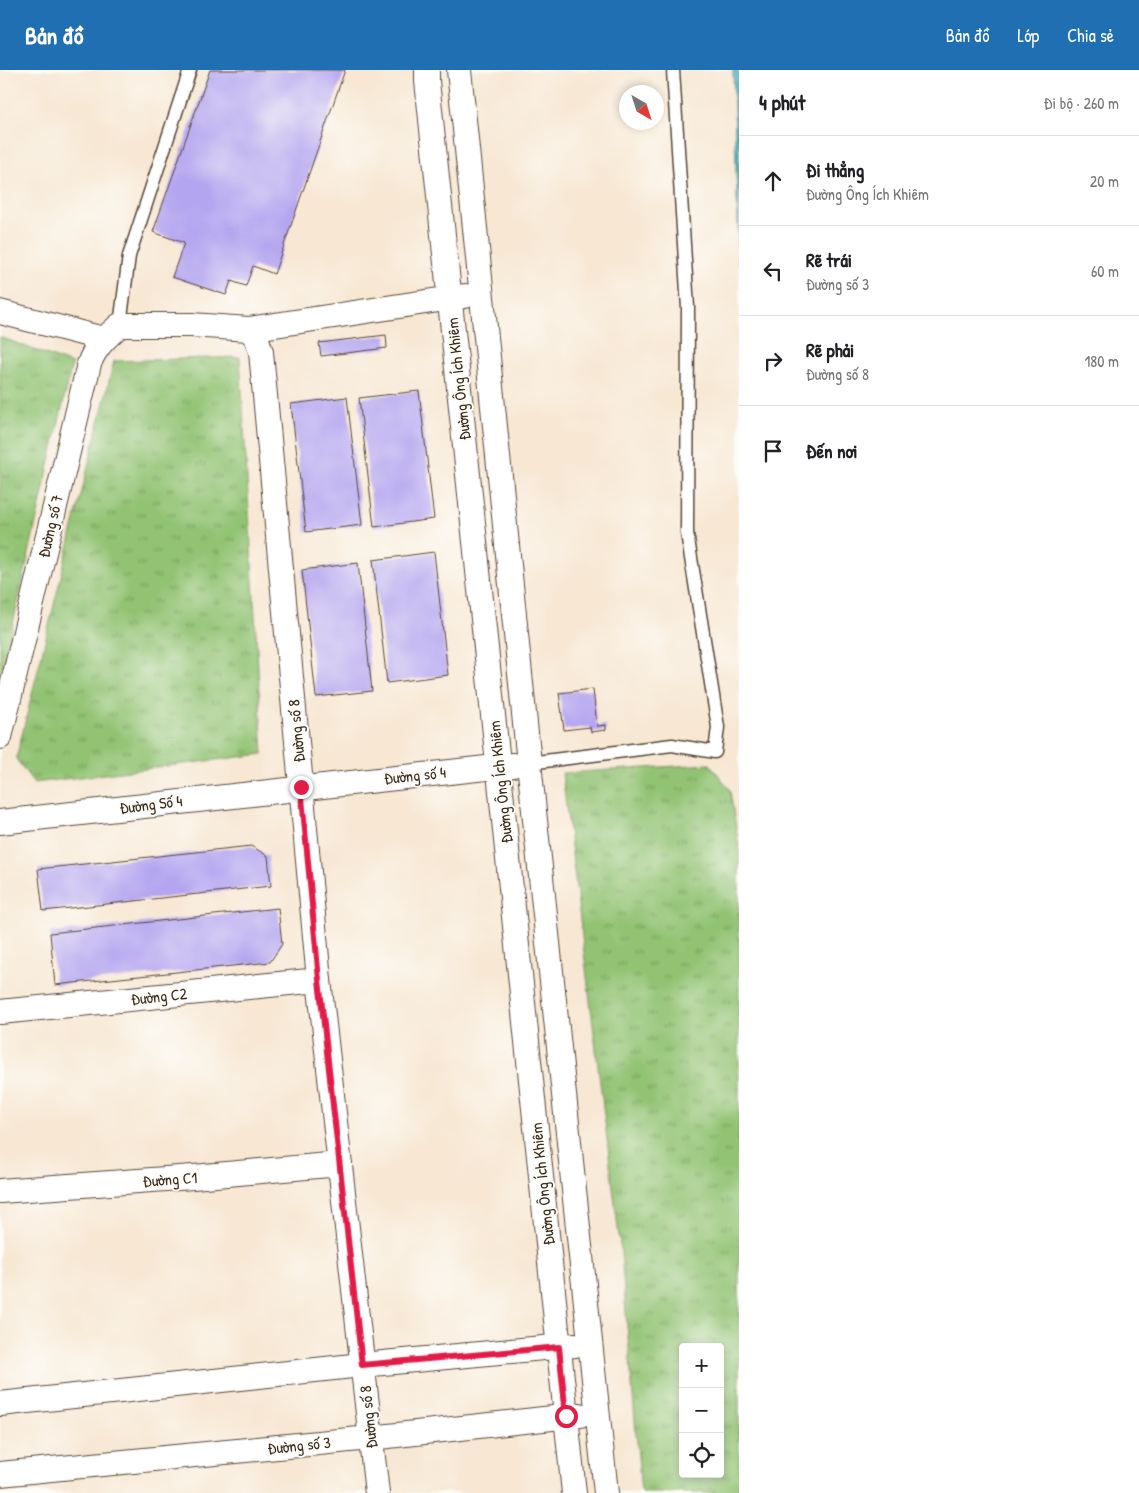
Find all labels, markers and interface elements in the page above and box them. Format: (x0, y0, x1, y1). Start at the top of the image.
text: Bản đồ (25, 19, 83, 51)
text: Bản đồ (946, 23, 990, 48)
text: Lớp (1018, 23, 1039, 48)
text: Chia sẻ (1067, 23, 1114, 48)
north arrow (619, 85, 664, 130)
text: 4 phút (759, 88, 805, 117)
text: Đi bộ · 260 m (1044, 92, 1119, 114)
text: Đi thẳng (806, 157, 864, 183)
icon: ahead (759, 167, 787, 195)
text: 20 m (1090, 170, 1119, 192)
text: Đường Ông Ích Khiêm (806, 183, 929, 205)
text: Rẽ trái (806, 247, 852, 273)
icon: left (759, 257, 787, 285)
text: 60 m (1091, 260, 1119, 282)
text: Đường số 3 (806, 273, 869, 295)
street label: Đường Ông Ích Khiêm (441, 317, 475, 441)
text: Rẽ phải (806, 337, 854, 363)
icon: right (759, 347, 787, 375)
text: 180 m (1085, 350, 1119, 372)
text: Đường số 8 (806, 363, 869, 385)
icon: arrive (759, 437, 787, 465)
text: Đến nơi (806, 438, 857, 464)
street label: Đường số 7 (32, 492, 68, 560)
street label: Đường số 8 (282, 699, 310, 763)
street label: Đường Ông Ích Khiêm (483, 720, 517, 844)
street label: Đường số 4 (383, 761, 447, 789)
route end (290, 776, 313, 799)
street label: Đường Số 4 (118, 789, 184, 819)
street label: Đường C2 (130, 982, 188, 1010)
street label: Đường Ông Ích Khiêm (525, 1122, 559, 1246)
street label: Đường C1 (142, 1166, 198, 1192)
map controls (679, 1343, 724, 1478)
button: + (679, 1343, 724, 1388)
street label: Đường số 8 (354, 1385, 382, 1449)
button: − (679, 1388, 724, 1433)
route start (555, 1405, 578, 1428)
street label: Đường số 3 (266, 1431, 332, 1459)
button: locate (679, 1433, 724, 1478)

